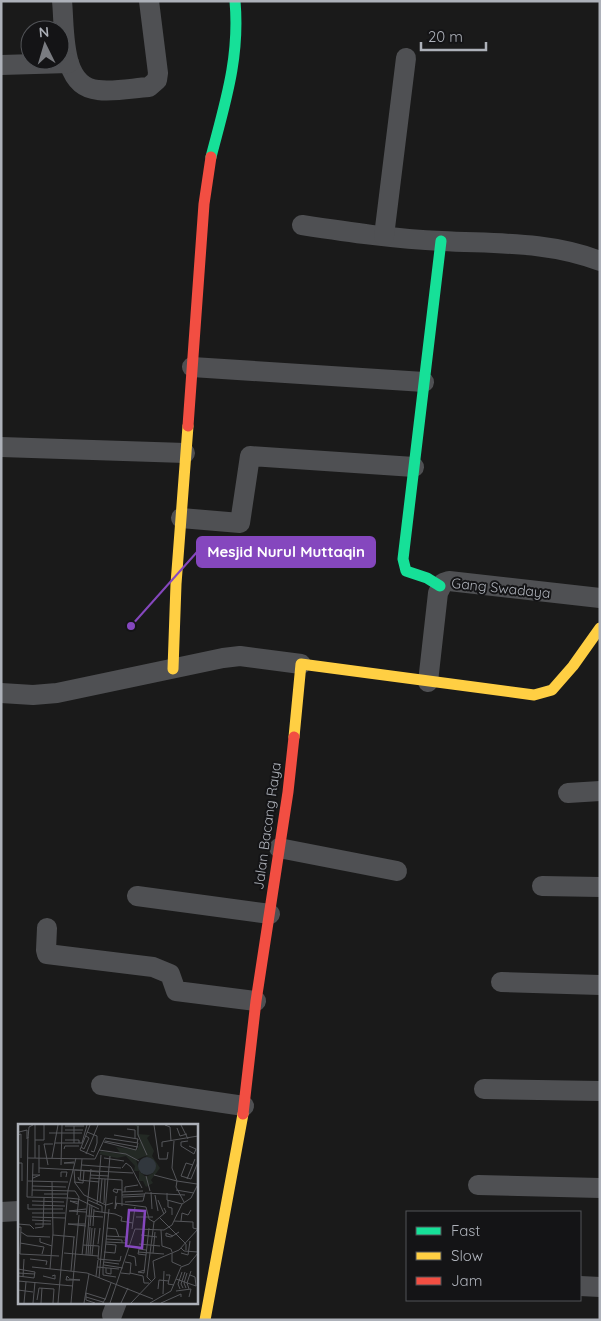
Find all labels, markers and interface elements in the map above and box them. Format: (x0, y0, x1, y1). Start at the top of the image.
north arrow (20, 20, 70, 70)
scale bar (421, 20, 486, 52)
text: N (38, 23, 50, 41)
text: 20 m (428, 27, 463, 46)
callout: Mesjid Nurul Muttaqin (197, 537, 375, 567)
text: Mesjid Nurul Muttaqin (207, 542, 365, 561)
street label: Gang Swadaya (451, 574, 551, 602)
street label: Jalan Bacang Raya (249, 761, 285, 891)
inset map (18, 1124, 198, 1304)
legend (406, 1211, 581, 1301)
text: Fast (451, 1221, 480, 1240)
text: Slow (451, 1246, 483, 1265)
text: Jam (451, 1271, 482, 1290)

